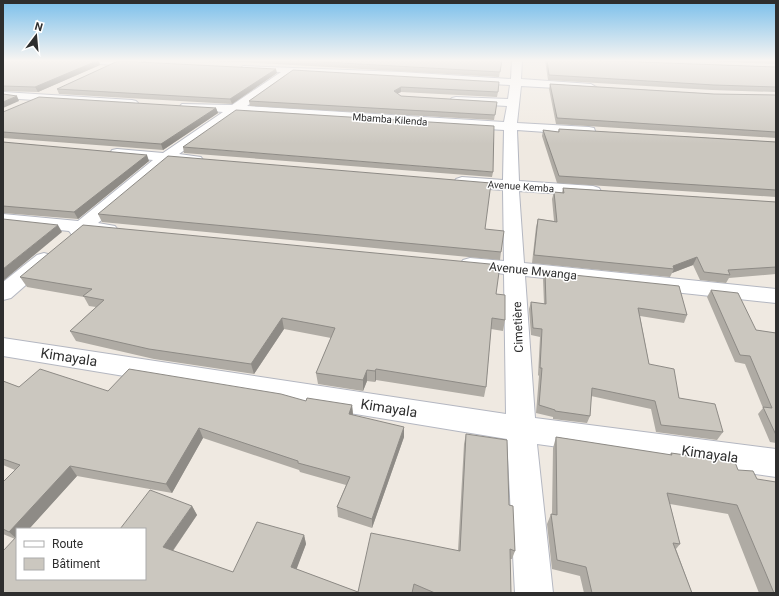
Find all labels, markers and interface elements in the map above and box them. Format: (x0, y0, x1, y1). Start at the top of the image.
north arrow (16, 16, 56, 56)
text: N (33, 20, 44, 34)
street label: Mbamba Kilenda (352, 111, 428, 128)
street label: Avenue Kemba (487, 179, 555, 194)
street label: Avenue Mwanga (488, 259, 578, 283)
street label: Cimetière (510, 301, 526, 353)
street label: Kimayala (40, 345, 98, 369)
street label: Kimayala (360, 396, 418, 420)
street label: Kimayala (681, 442, 739, 466)
legend (16, 528, 146, 580)
text: Route (52, 537, 83, 551)
text: Bâtiment (52, 557, 100, 571)

